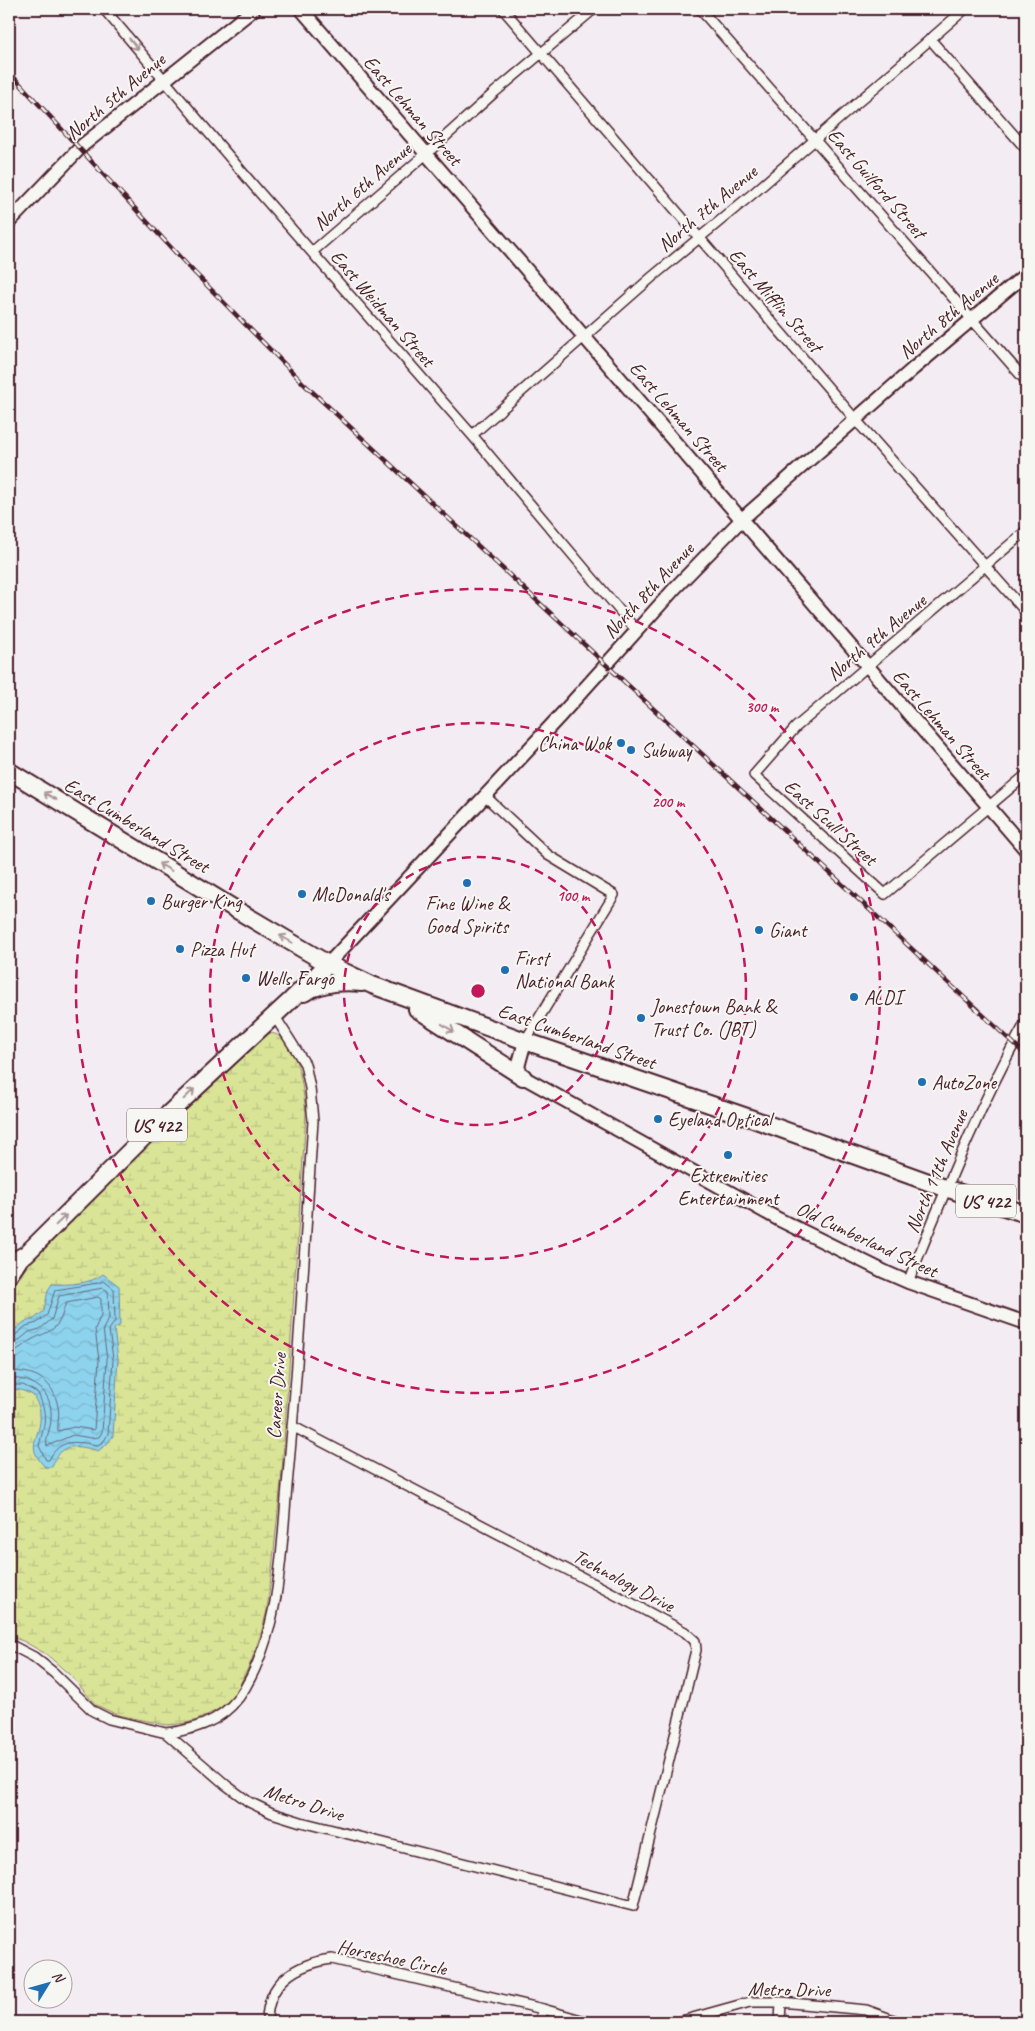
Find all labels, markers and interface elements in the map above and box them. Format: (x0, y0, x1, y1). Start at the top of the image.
one-way arrow (128, 38, 140, 51)
street label: North 5th Avenue (60, 47, 171, 145)
street label: East Lehman Street (358, 50, 469, 172)
street label: East Guilford Street (822, 123, 934, 246)
street label: North 6th Avenue (308, 136, 418, 236)
street label: North 7th Avenue (652, 159, 763, 257)
street label: East Mifflin Street (724, 243, 830, 360)
street label: East Weidman Street (325, 245, 442, 374)
street label: North 8th Avenue (893, 266, 1004, 364)
street label: East Lehman Street (624, 356, 735, 478)
street label: North 8th Avenue (597, 536, 700, 644)
street label: North 9th Avenue (821, 588, 932, 686)
street label: East Lehman Street (887, 664, 998, 786)
text: 300 m (746, 698, 780, 717)
place label: China Wok (538, 731, 613, 756)
marker: China Wok (615, 737, 627, 749)
place label: Subway (641, 738, 694, 763)
marker: Subway (625, 744, 637, 756)
street label: East Cumberland Street (60, 772, 216, 880)
street label: East Scull Street (779, 774, 884, 872)
one-way arrow (43, 791, 57, 802)
text: 200 m (652, 793, 686, 812)
one-way arrow (159, 861, 173, 871)
marker: Fine Wine & Good Spirits (461, 877, 473, 889)
place label: McDonald's (312, 882, 392, 907)
text: 100 m (557, 887, 591, 906)
marker: McDonald's (296, 888, 308, 900)
place label: Burger King (161, 889, 243, 914)
place label: Fine Wine & Good Spirits (425, 891, 511, 939)
marker: Burger King (145, 895, 157, 907)
place label: Giant (769, 918, 809, 943)
marker: Giant (753, 924, 765, 936)
one-way arrow (278, 934, 293, 944)
place label: Pizza Hut (190, 937, 257, 962)
marker: Pizza Hut (174, 943, 186, 955)
place label: First National Bank (515, 946, 616, 994)
marker: First National Bank (499, 964, 511, 976)
place label: Wells Fargo (256, 966, 335, 991)
marker: Wells Fargo (240, 972, 252, 984)
centre of rings (469, 982, 487, 1000)
place label: ALDI (864, 985, 906, 1010)
marker: ALDI (848, 991, 860, 1003)
place label: Jonestown Bank & Trust Co. (JBT) (650, 994, 778, 1042)
street label: East Cumberland Street (495, 998, 661, 1076)
marker: Jonestown Bank & Trust Co. (JBT) (635, 1012, 647, 1024)
one-way arrow (441, 1023, 455, 1034)
place label: AutoZone (932, 1070, 997, 1095)
marker: AutoZone (916, 1076, 928, 1088)
one-way arrow (183, 1088, 195, 1100)
street label: North 11th Avenue (899, 1104, 974, 1237)
place label: Eyeland Optical (668, 1107, 775, 1132)
road number: US 422 (127, 1108, 187, 1142)
marker: Eyeland Optical (652, 1113, 664, 1125)
marker: Extremities Entertainment (722, 1149, 734, 1161)
place label: Extremities Entertainment (678, 1163, 781, 1211)
road number: US 422 (956, 1184, 1016, 1218)
street label: Old Cumberland Street (792, 1196, 944, 1284)
one-way arrow (55, 1214, 67, 1226)
street label: Career Drive (261, 1351, 292, 1440)
street label: Technology Drive (569, 1543, 680, 1618)
street label: Metro Drive (261, 1778, 348, 1828)
street label: Horseshoe Circle (335, 1934, 450, 1982)
north arrow (22, 1958, 72, 2008)
text: N (49, 1968, 69, 1987)
street label: Metro Drive (748, 1976, 832, 2003)

